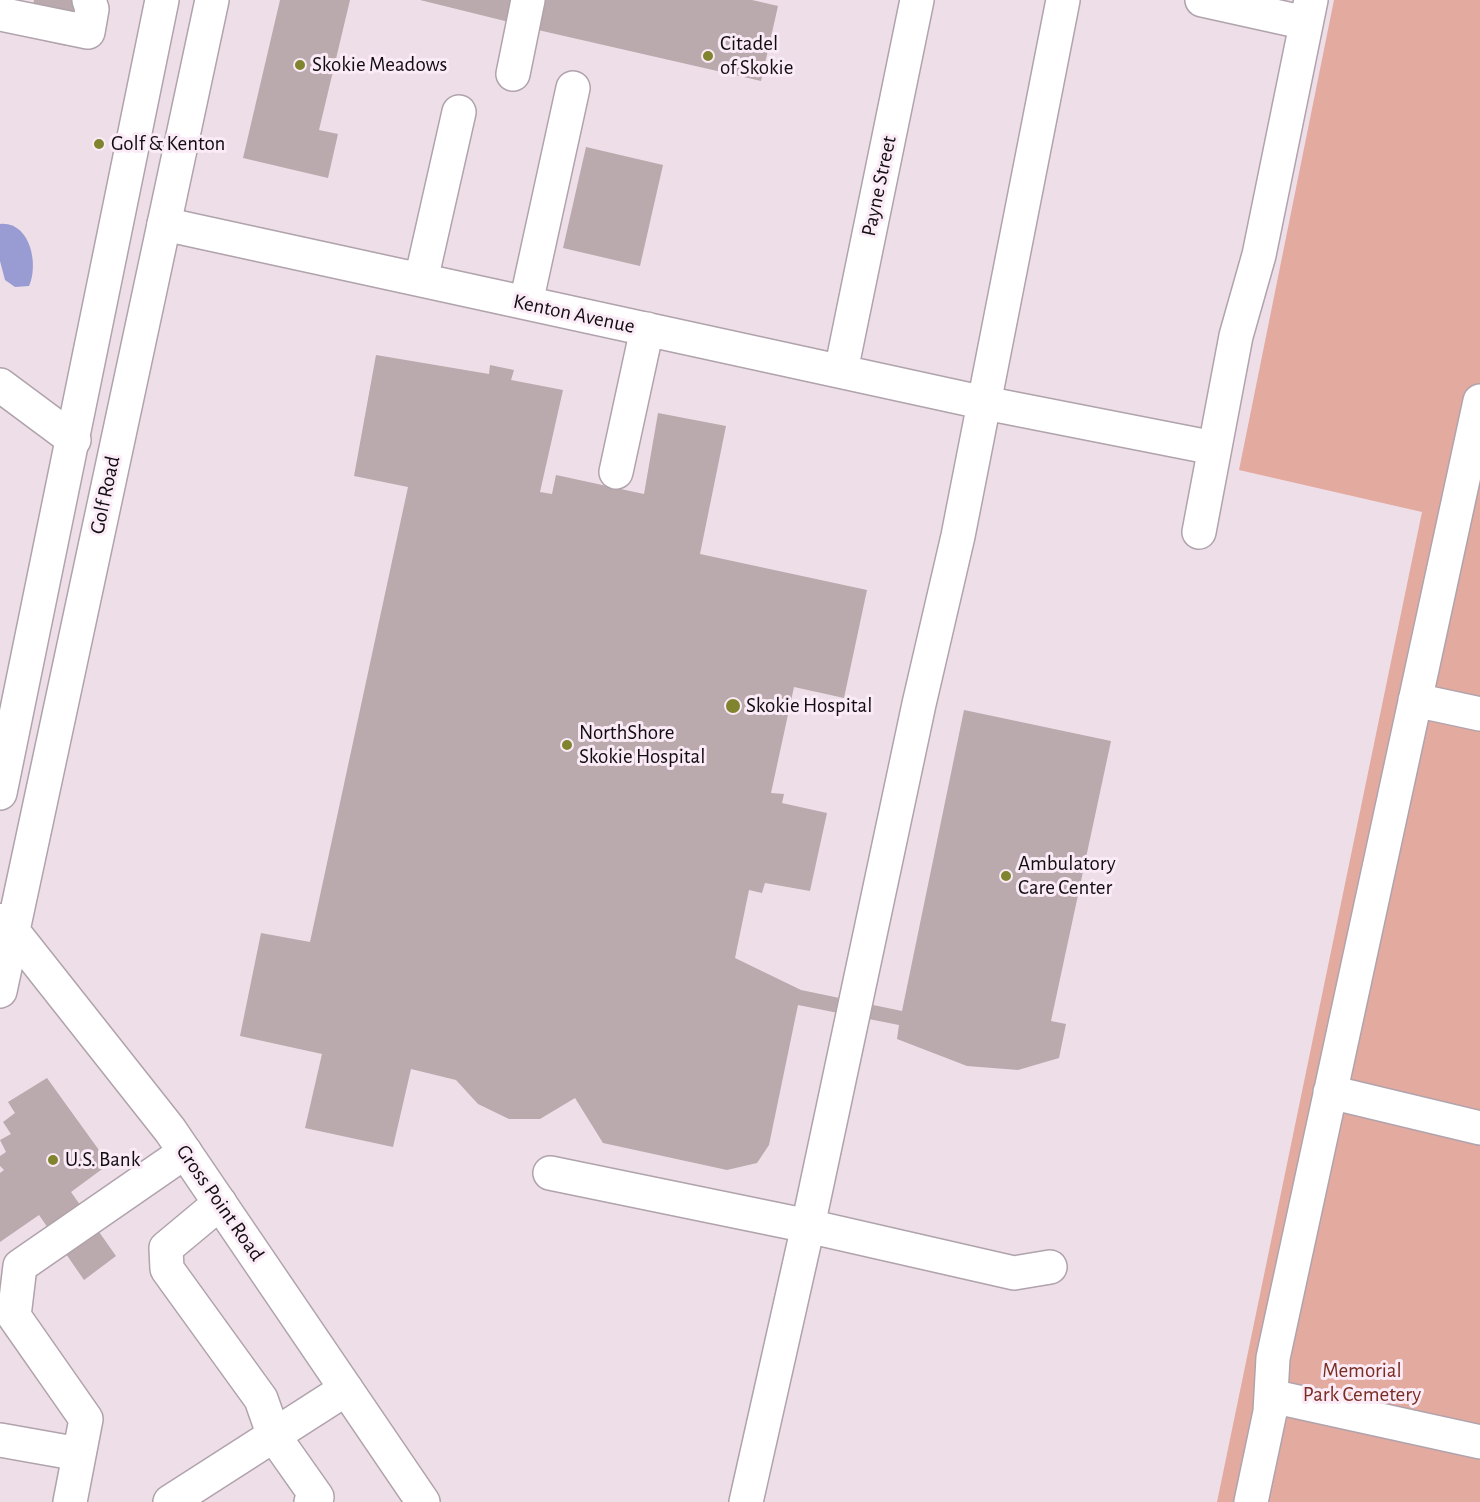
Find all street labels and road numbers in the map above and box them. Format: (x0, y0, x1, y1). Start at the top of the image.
street label: Payne Street (856, 133, 902, 239)
street label: Kenton Avenue (511, 289, 637, 339)
street label: Golf Road (84, 454, 126, 536)
street label: Gross Point Road (171, 1140, 269, 1266)

